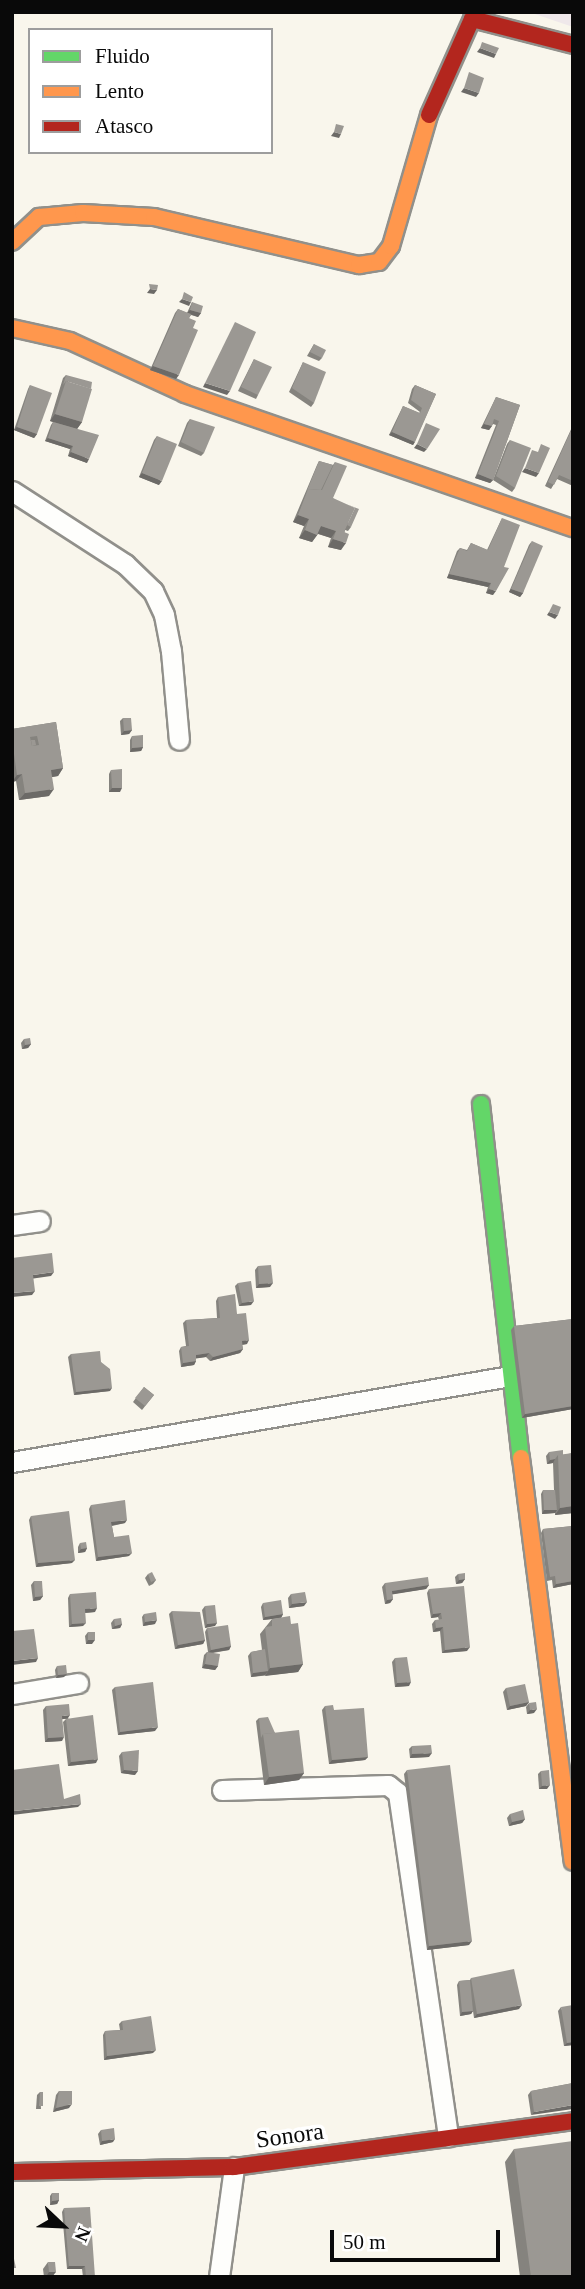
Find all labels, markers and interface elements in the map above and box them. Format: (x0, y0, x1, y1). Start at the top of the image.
legend (28, 28, 273, 154)
text: Fluido (95, 44, 150, 68)
text: Lento (95, 79, 144, 103)
text: Atasco (95, 114, 153, 138)
street label: Sonora (254, 2117, 326, 2155)
north arrow (28, 2191, 98, 2261)
scale bar (333, 2216, 503, 2260)
text: N (70, 2224, 95, 2245)
text: 50 m (343, 2230, 386, 2254)

